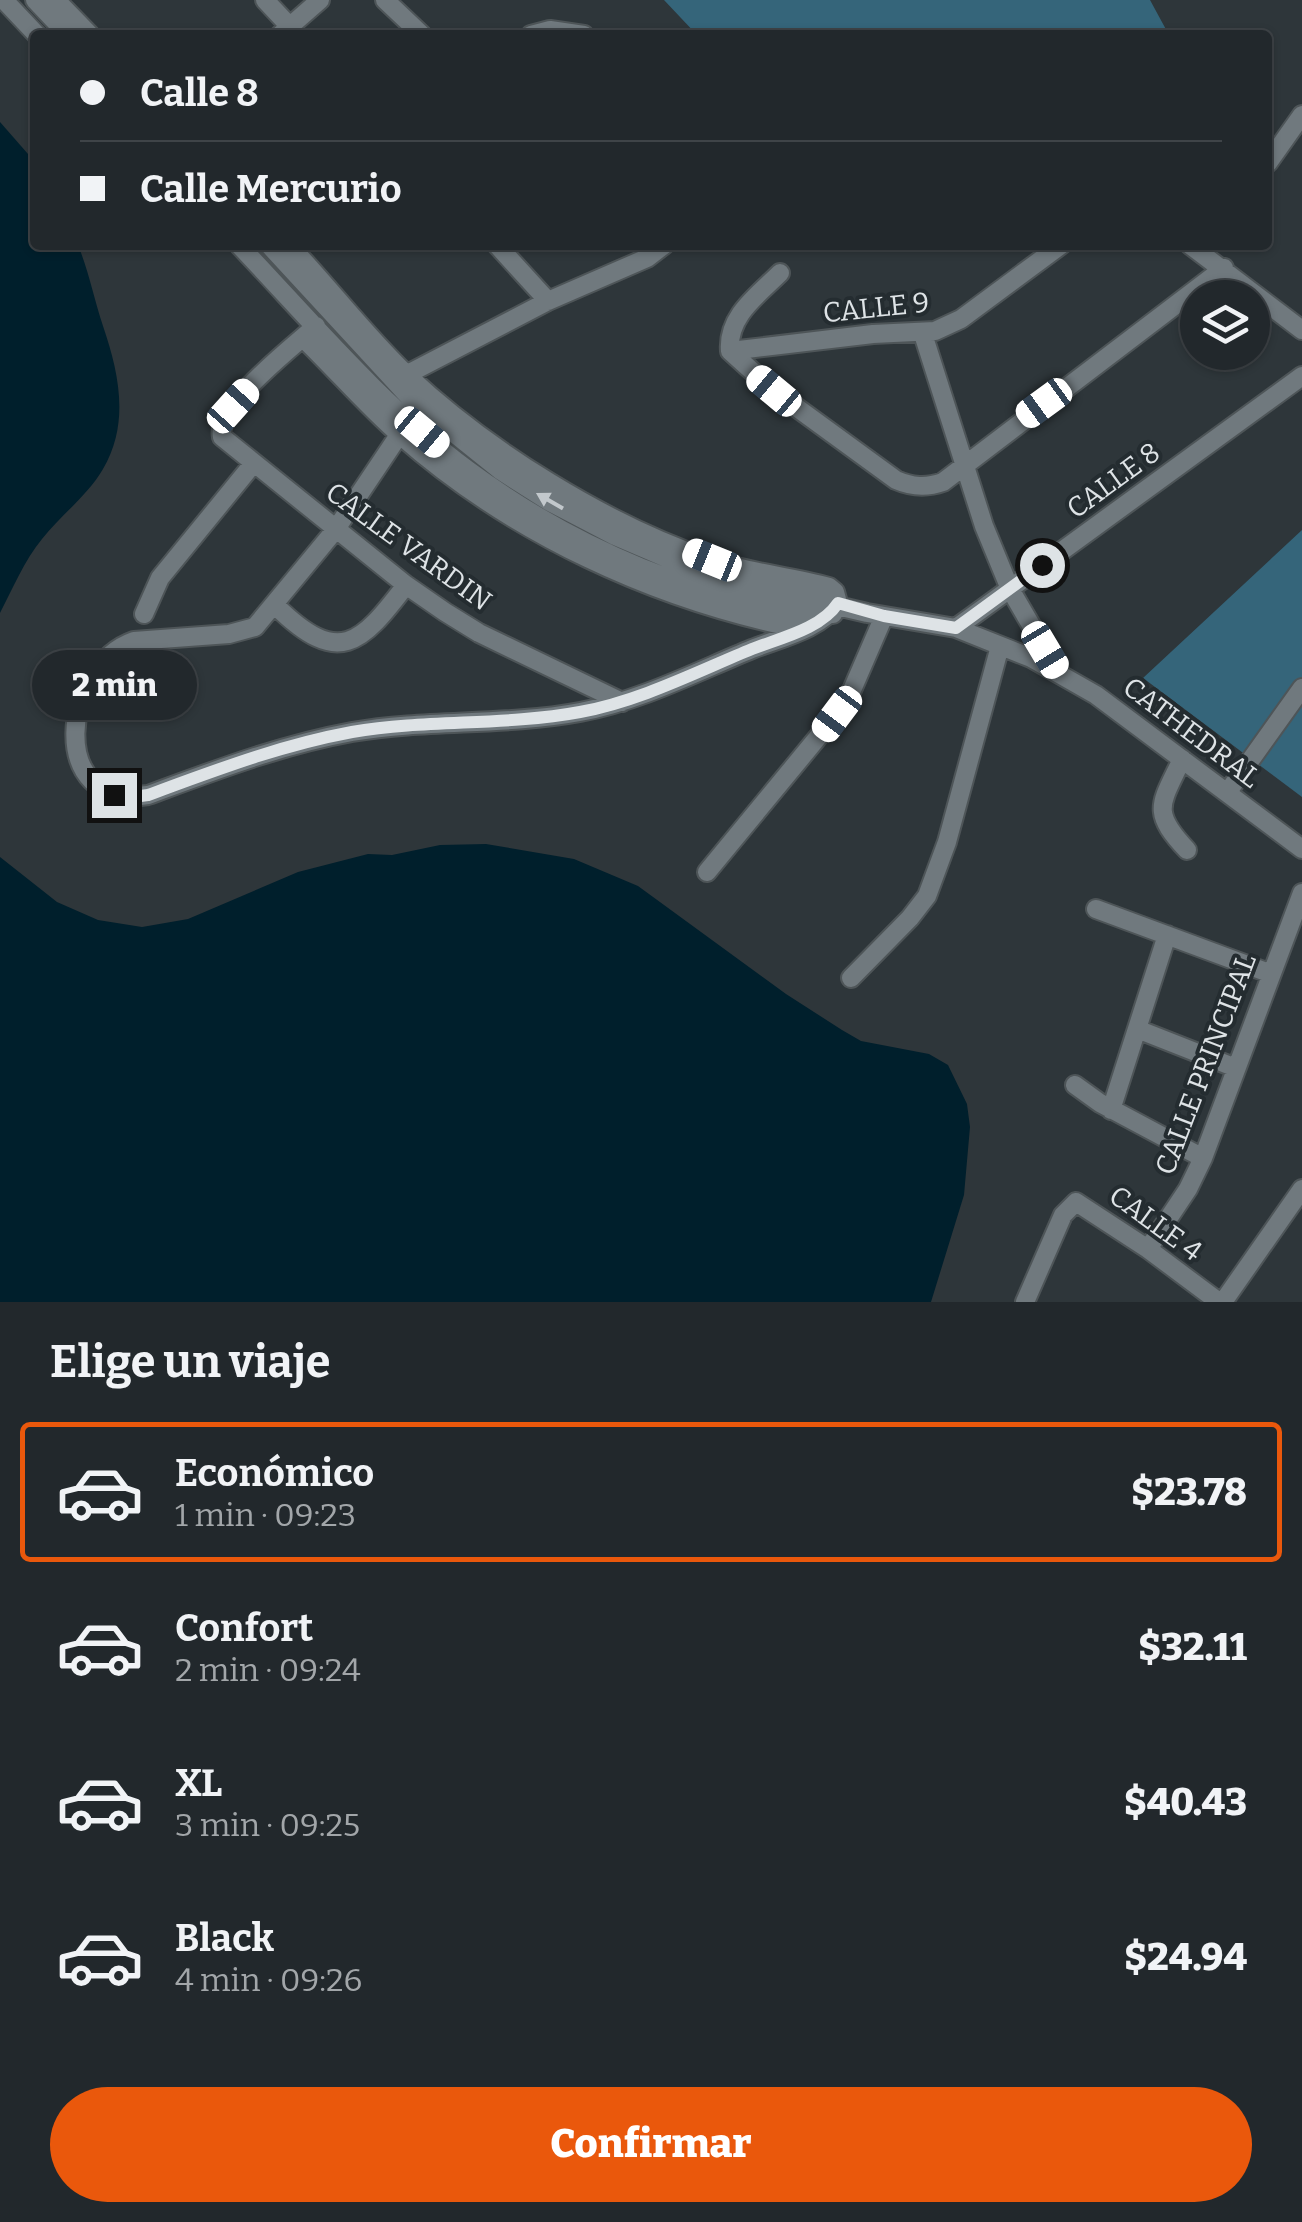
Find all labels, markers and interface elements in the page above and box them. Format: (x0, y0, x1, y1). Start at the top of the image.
text: Calle 8 (140, 70, 259, 116)
text: Calle Mercurio (140, 166, 402, 212)
map controls (1180, 280, 1270, 370)
button: layers (1180, 280, 1270, 370)
street label: CALLE 9 (821, 286, 931, 329)
car (741, 360, 807, 422)
car (1011, 373, 1077, 433)
car (202, 374, 264, 438)
car (389, 401, 455, 463)
street label: CALLE 8 (1060, 436, 1166, 525)
street label: CALLE VARDIN (320, 475, 498, 618)
one-way arrow (536, 493, 564, 510)
car (679, 535, 745, 585)
route start (1020, 543, 1065, 588)
car (1017, 617, 1073, 683)
callout: 2 min (32, 650, 196, 720)
text: 2 min (72, 666, 157, 704)
street label: CATHEDRAL (1117, 670, 1267, 795)
car (807, 681, 867, 747)
route end (92, 773, 137, 818)
street label: CALLE PRINCIPAL (1148, 949, 1263, 1179)
street label: CALLE 4 (1103, 1179, 1208, 1268)
text: Elige un viaje (50, 1335, 330, 1389)
icon: car (55, 1447, 145, 1537)
text: Económico (175, 1450, 374, 1496)
text: $23.78 (1131, 1469, 1247, 1515)
text: 1 min · 09:23 (175, 1496, 356, 1534)
icon: car (55, 1602, 145, 1692)
text: Confort (175, 1605, 313, 1651)
text: $32.11 (1138, 1624, 1247, 1670)
text: 2 min · 09:24 (175, 1651, 361, 1689)
icon: car (55, 1757, 145, 1847)
text: XL (175, 1760, 222, 1806)
text: $40.43 (1124, 1779, 1247, 1825)
text: 3 min · 09:25 (175, 1806, 360, 1844)
icon: car (55, 1912, 145, 2002)
text: Black (175, 1915, 274, 1961)
text: $24.94 (1124, 1934, 1247, 1980)
text: 4 min · 09:26 (175, 1961, 362, 1999)
button: Confirmar (50, 2087, 1252, 2202)

